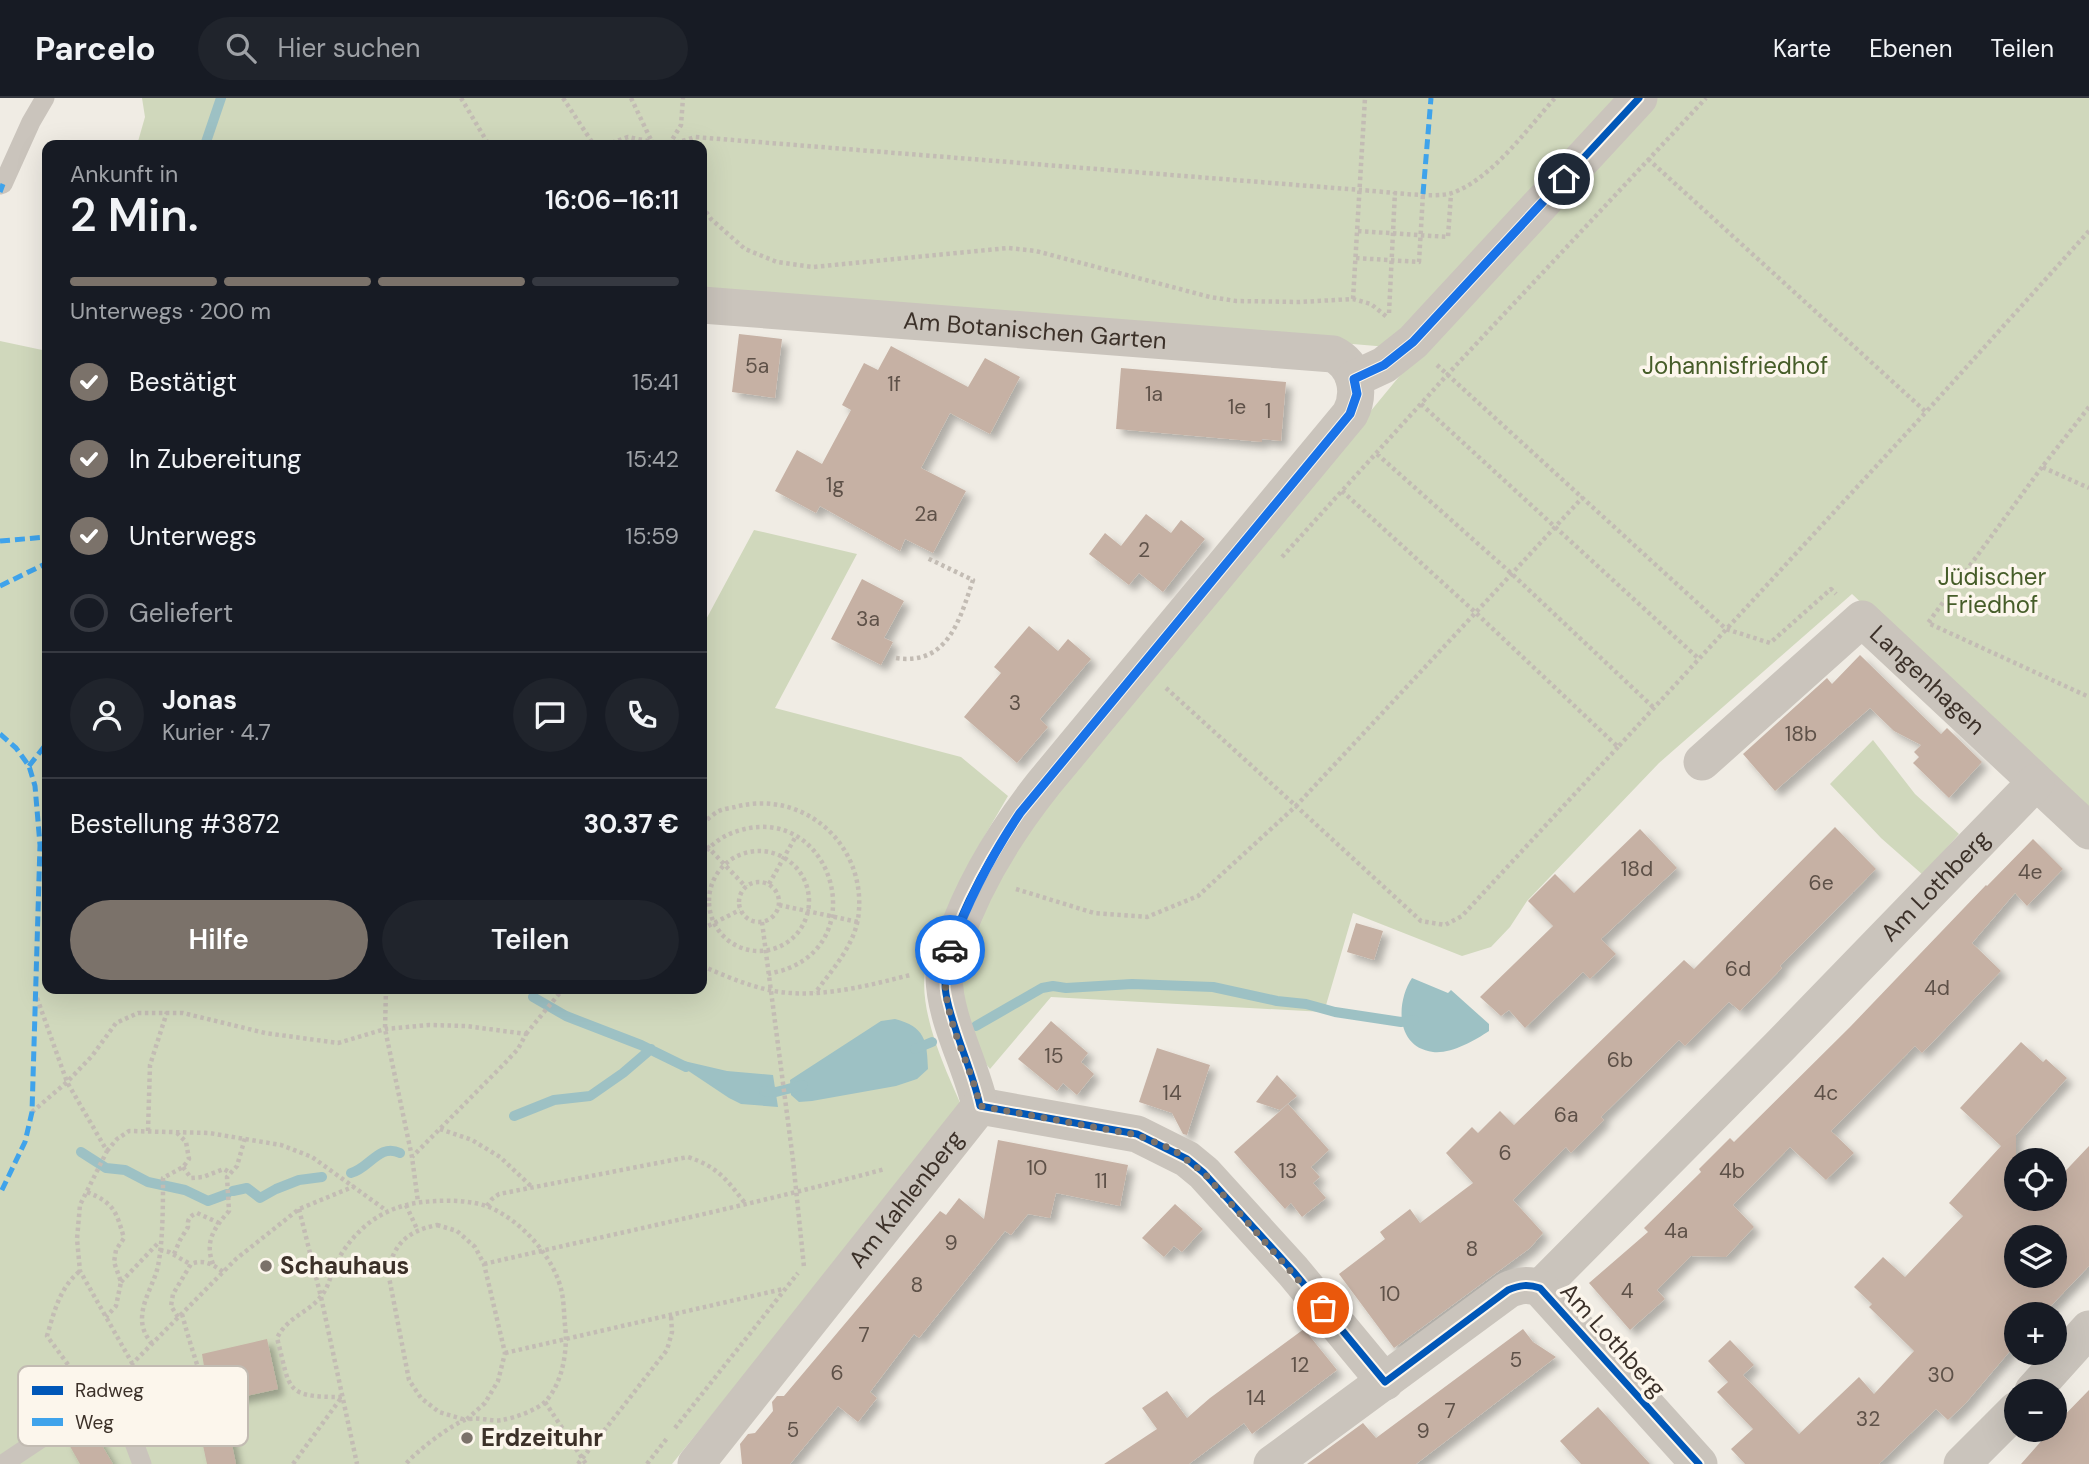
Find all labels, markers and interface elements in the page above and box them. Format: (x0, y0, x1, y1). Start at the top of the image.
search box (198, 17, 688, 80)
text: Parcelo (35, 27, 156, 70)
icon: search (222, 29, 260, 67)
text: Hier suchen (278, 31, 420, 65)
text: Karte (1773, 33, 1831, 64)
text: Ebenen (1869, 33, 1953, 64)
text: Teilen (1991, 33, 2054, 64)
pin (1534, 149, 1594, 209)
text: Ankunft in (70, 159, 178, 189)
icon: home (1545, 160, 1583, 198)
text: 16:06–16:11 (545, 183, 679, 217)
text: 2 Min. (70, 185, 199, 245)
text: Unterwegs · 200 m (70, 296, 271, 326)
street label: Am Botanischen Garten (902, 305, 1168, 356)
park label: Johannisfriedhof (1642, 350, 1828, 381)
house number: 5a (745, 352, 769, 380)
icon: check (70, 363, 108, 401)
text: Bestätigt (129, 365, 237, 399)
text: 15:41 (632, 367, 679, 397)
house number: 1f (887, 370, 901, 398)
house number: 1a (1145, 380, 1163, 408)
house number: 1e (1228, 393, 1246, 421)
house number: 1 (1265, 397, 1271, 425)
icon: check (70, 440, 108, 478)
text: In Zubereitung (129, 442, 302, 476)
text: 15:42 (626, 444, 679, 474)
house number: 1g (826, 471, 844, 499)
house number: 2a (914, 500, 938, 528)
icon: check (70, 517, 108, 555)
text: Unterwegs (129, 519, 257, 553)
text: 15:59 (625, 521, 679, 551)
house number: 2 (1138, 536, 1150, 564)
park label: Jüdischer Friedhof (1938, 561, 2046, 620)
text: Geliefert (129, 596, 233, 630)
house number: 3a (856, 605, 880, 633)
street label: Langenhagen (1863, 618, 1992, 741)
button: person (70, 678, 144, 752)
button: chat (513, 678, 587, 752)
button: phone (605, 678, 679, 752)
text: Jonas (162, 683, 237, 717)
house number: 3 (1009, 689, 1021, 717)
text: Kurier · 4.7 (162, 717, 271, 747)
house number: 18b (1785, 720, 1817, 748)
text: Bestellung #3872 (70, 807, 280, 841)
text: 30.37 € (583, 807, 679, 841)
street label: Am Lothberg (1874, 823, 1996, 948)
house number: 18d (1621, 855, 1653, 883)
house number: 4e (2018, 858, 2042, 886)
house number: 6e (1808, 869, 1834, 897)
button: Hilfe (70, 900, 368, 980)
button: Teilen (382, 900, 679, 980)
courier (915, 915, 985, 985)
icon: car (931, 931, 969, 969)
house number: 6d (1725, 955, 1751, 983)
house number: 4d (1924, 974, 1950, 1002)
house number: 15 (1044, 1042, 1064, 1070)
house number: 6b (1607, 1046, 1633, 1074)
house number: 14 (1162, 1079, 1182, 1107)
house number: 4c (1814, 1079, 1838, 1107)
house number: 6a (1554, 1101, 1578, 1129)
street label: Am Kahlenberg (841, 1124, 970, 1274)
house number: 6 (1498, 1139, 1512, 1167)
map controls (2004, 1148, 2067, 1442)
button: locate (2004, 1148, 2067, 1211)
house number: 10 (1027, 1154, 1047, 1182)
house number: 13 (1279, 1157, 1297, 1185)
house number: 4b (1719, 1157, 1745, 1185)
house number: 11 (1094, 1167, 1108, 1195)
house number: 4a (1664, 1217, 1688, 1245)
button: layers (2004, 1225, 2067, 1288)
house number: 9 (944, 1229, 958, 1257)
house number: 8 (1466, 1235, 1478, 1263)
place label: Schauhaus (280, 1250, 409, 1281)
marker: Schauhaus (258, 1258, 274, 1274)
house number: 8 (911, 1271, 923, 1299)
street label: Am Lothberg (1554, 1276, 1673, 1403)
house number: 4 (1621, 1277, 1634, 1305)
pin (1293, 1278, 1353, 1338)
house number: 10 (1380, 1280, 1400, 1308)
icon: bag (1304, 1289, 1342, 1327)
button: + (2004, 1302, 2067, 1365)
house number: 7 (858, 1321, 870, 1349)
house number: 5 (1510, 1346, 1522, 1374)
house number: 12 (1291, 1351, 1309, 1379)
house number: 6 (830, 1359, 844, 1387)
house number: 30 (1928, 1361, 1954, 1389)
legend (18, 1366, 248, 1446)
text: Radweg (75, 1378, 144, 1403)
button: − (2004, 1379, 2067, 1442)
house number: 14 (1246, 1384, 1266, 1412)
house number: 7 (1444, 1397, 1456, 1425)
house number: 32 (1856, 1405, 1880, 1433)
text: Weg (75, 1410, 114, 1435)
house number: 5 (787, 1416, 799, 1444)
house number: 9 (1416, 1417, 1430, 1445)
place label: Erdzeituhr (481, 1422, 603, 1453)
marker: Erdzeituhr (459, 1430, 475, 1446)

